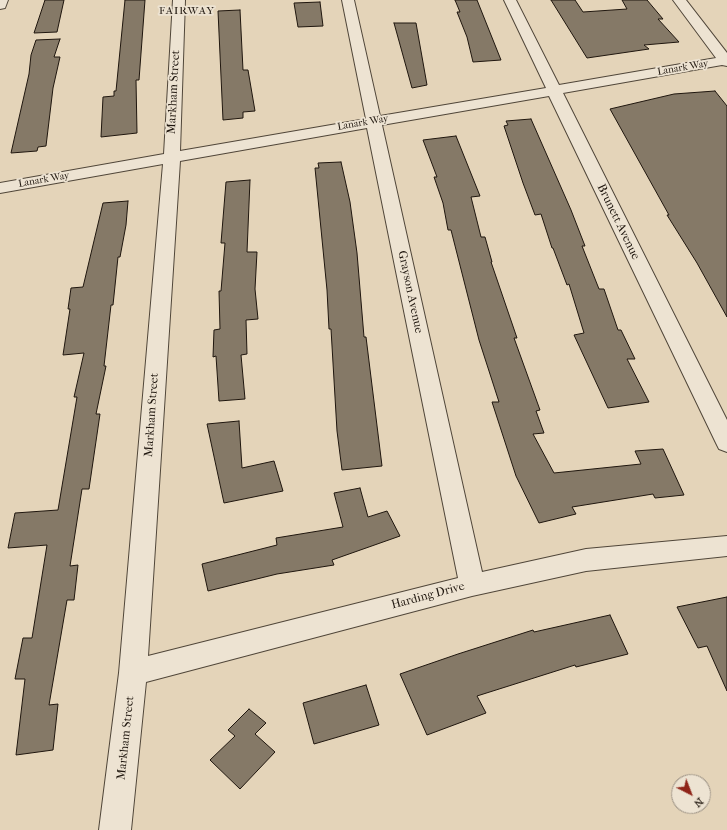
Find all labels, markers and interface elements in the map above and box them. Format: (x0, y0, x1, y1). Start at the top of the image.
district label: FAIRWAY (159, 4, 215, 18)
street label: Markham Street (165, 50, 183, 134)
street label: Lanark Way (657, 58, 709, 78)
street label: Lanark Way (337, 113, 389, 133)
street label: Lanark Way (18, 170, 70, 190)
street label: Brunett Avenue (593, 182, 643, 262)
street label: Grayson Avenue (394, 249, 426, 335)
street label: Markham Street (142, 372, 162, 458)
street label: Harding Drive (390, 579, 466, 613)
street label: Markham Street (114, 695, 138, 781)
north arrow (671, 774, 711, 814)
text: N (691, 795, 706, 810)

